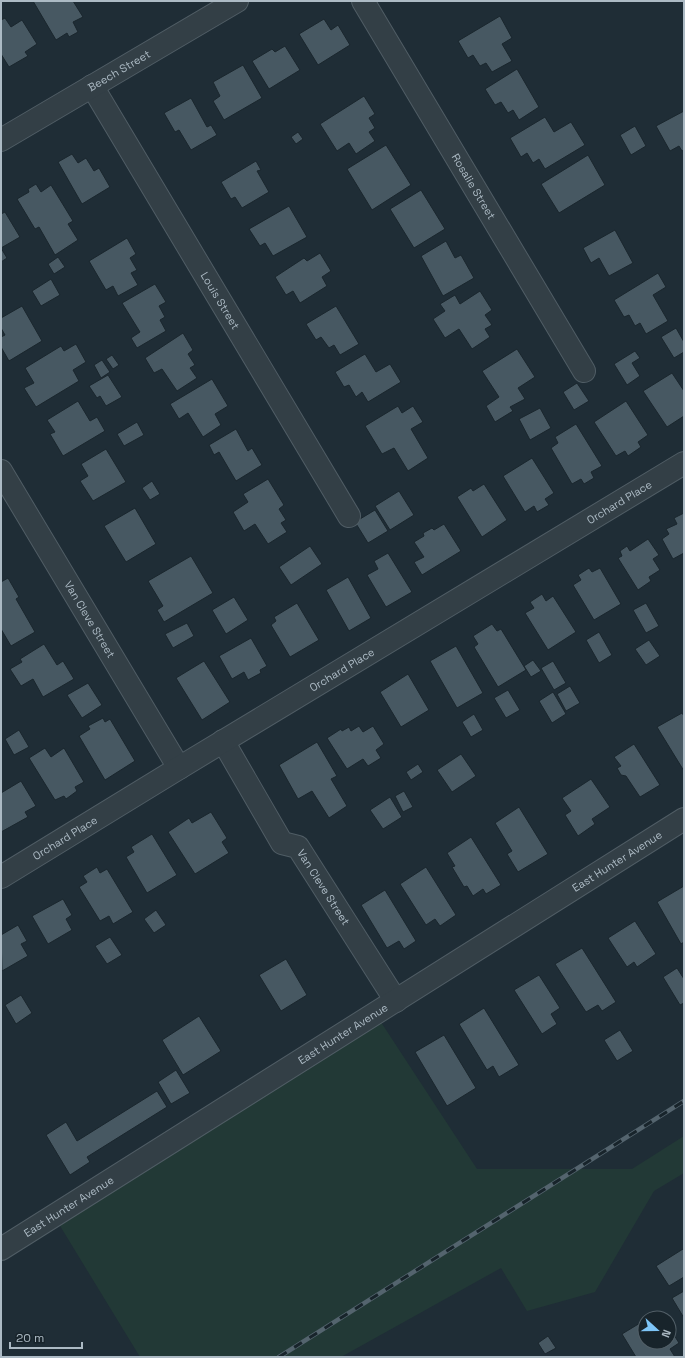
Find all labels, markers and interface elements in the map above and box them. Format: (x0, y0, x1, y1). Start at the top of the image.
street label: Beech Street (85, 47, 153, 94)
street label: Rosalie Street (449, 151, 499, 222)
street label: Louis Street (198, 269, 243, 332)
street label: Orchard Place (584, 477, 654, 527)
street label: Van Cleve Street (62, 578, 118, 660)
street label: Orchard Place (307, 645, 377, 695)
street label: Orchard Place (30, 813, 100, 863)
street label: East Hunter Avenue (569, 828, 665, 895)
street label: Van Cleve Street (294, 847, 353, 928)
street label: East Hunter Avenue (295, 1000, 390, 1067)
street label: East Hunter Avenue (21, 1173, 116, 1240)
north arrow (637, 1310, 677, 1350)
scale bar (10, 1324, 82, 1350)
text: N (658, 1328, 674, 1340)
text: 20 m (16, 1330, 44, 1346)

